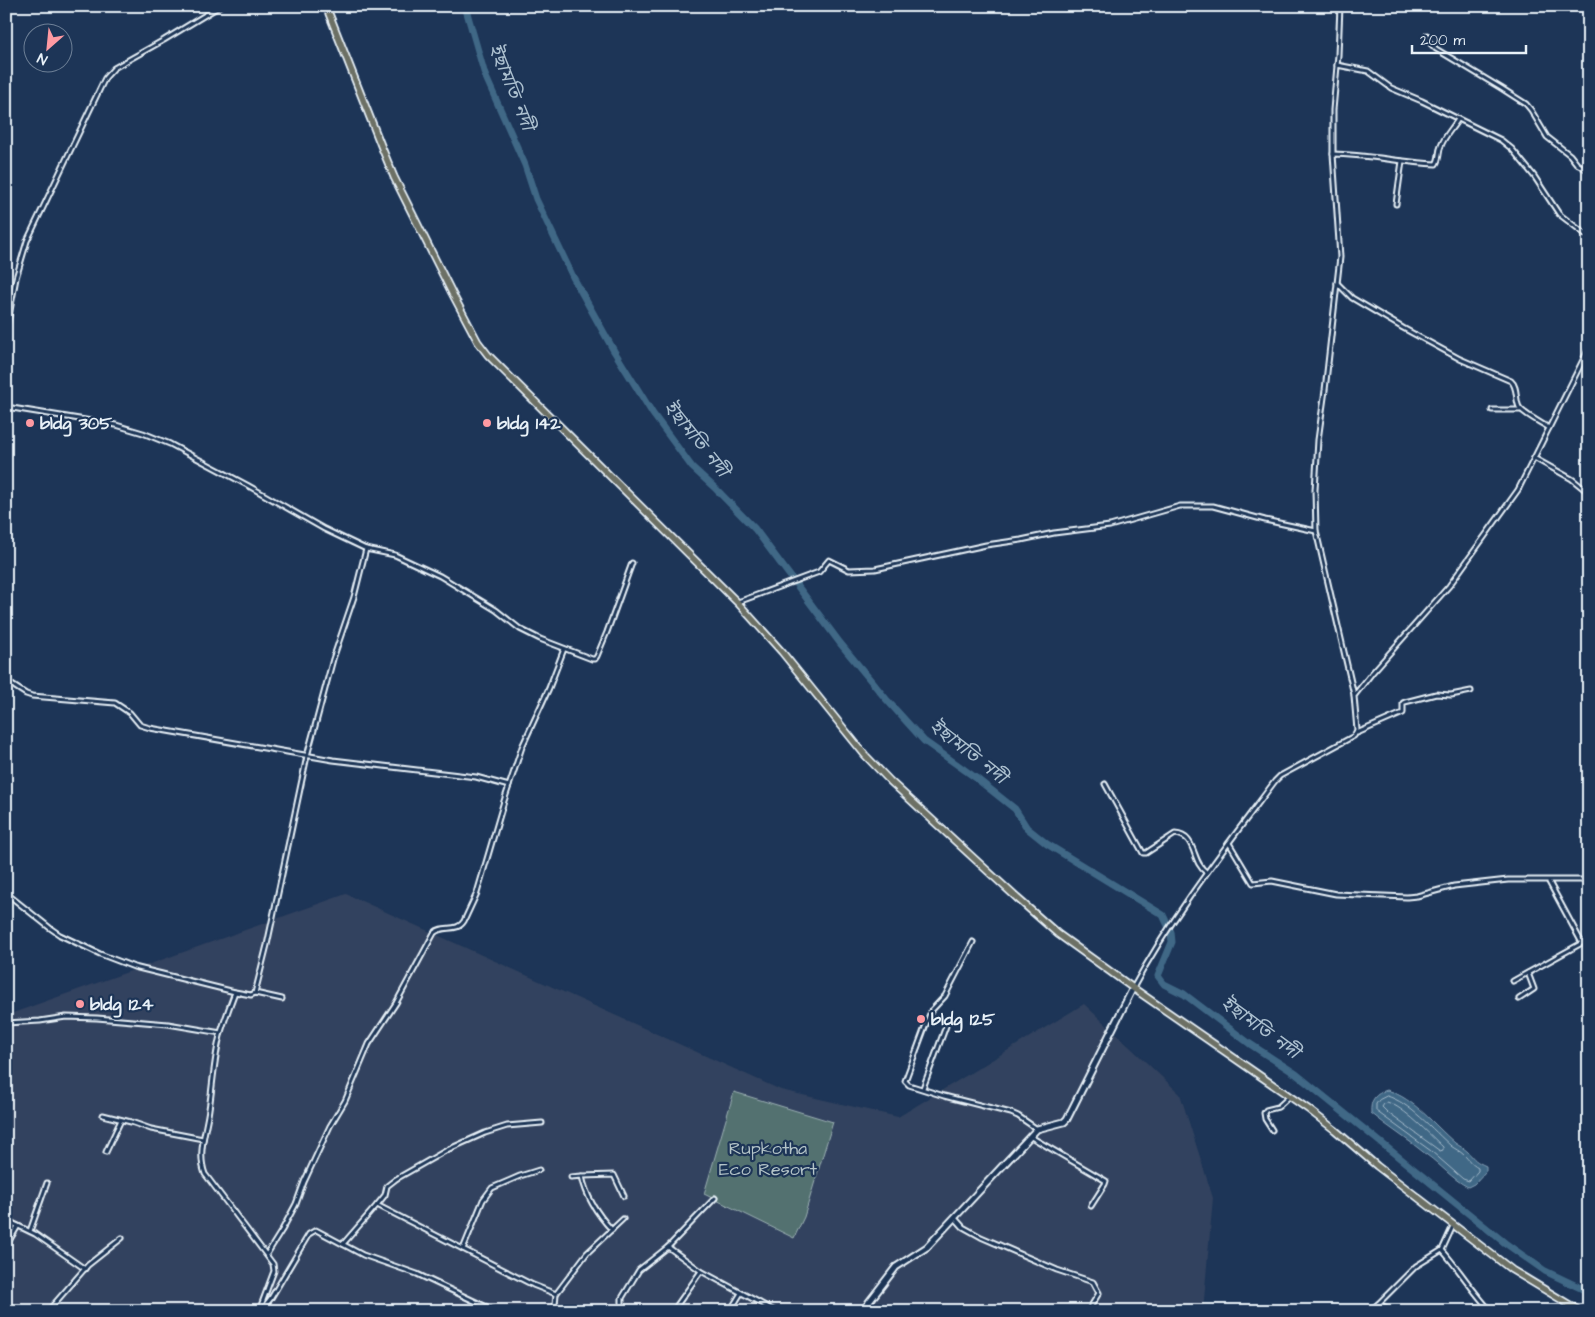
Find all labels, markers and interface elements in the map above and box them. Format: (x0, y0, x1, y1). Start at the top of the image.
north arrow (22, 22, 72, 72)
scale bar (1412, 22, 1526, 54)
text: 200 m (1420, 30, 1466, 51)
water label: ইছামতি নদী (481, 40, 542, 138)
text: N (34, 48, 51, 70)
water label: ইছামতি নদী (657, 395, 738, 486)
place label: bldg 305 (40, 411, 112, 437)
place label: bldg 142 (497, 411, 561, 437)
marker: bldg 305 (24, 417, 36, 429)
marker: bldg 142 (481, 417, 493, 429)
water label: ইছামতি নদী (924, 713, 1015, 793)
water label: ইছামতি নদী (1215, 990, 1308, 1068)
place label: bldg 124 (90, 992, 154, 1018)
marker: bldg 124 (74, 998, 86, 1010)
place label: bldg 125 (931, 1007, 995, 1033)
marker: bldg 125 (915, 1013, 927, 1025)
park label: Rupkotha Eco Resort (719, 1136, 818, 1182)

